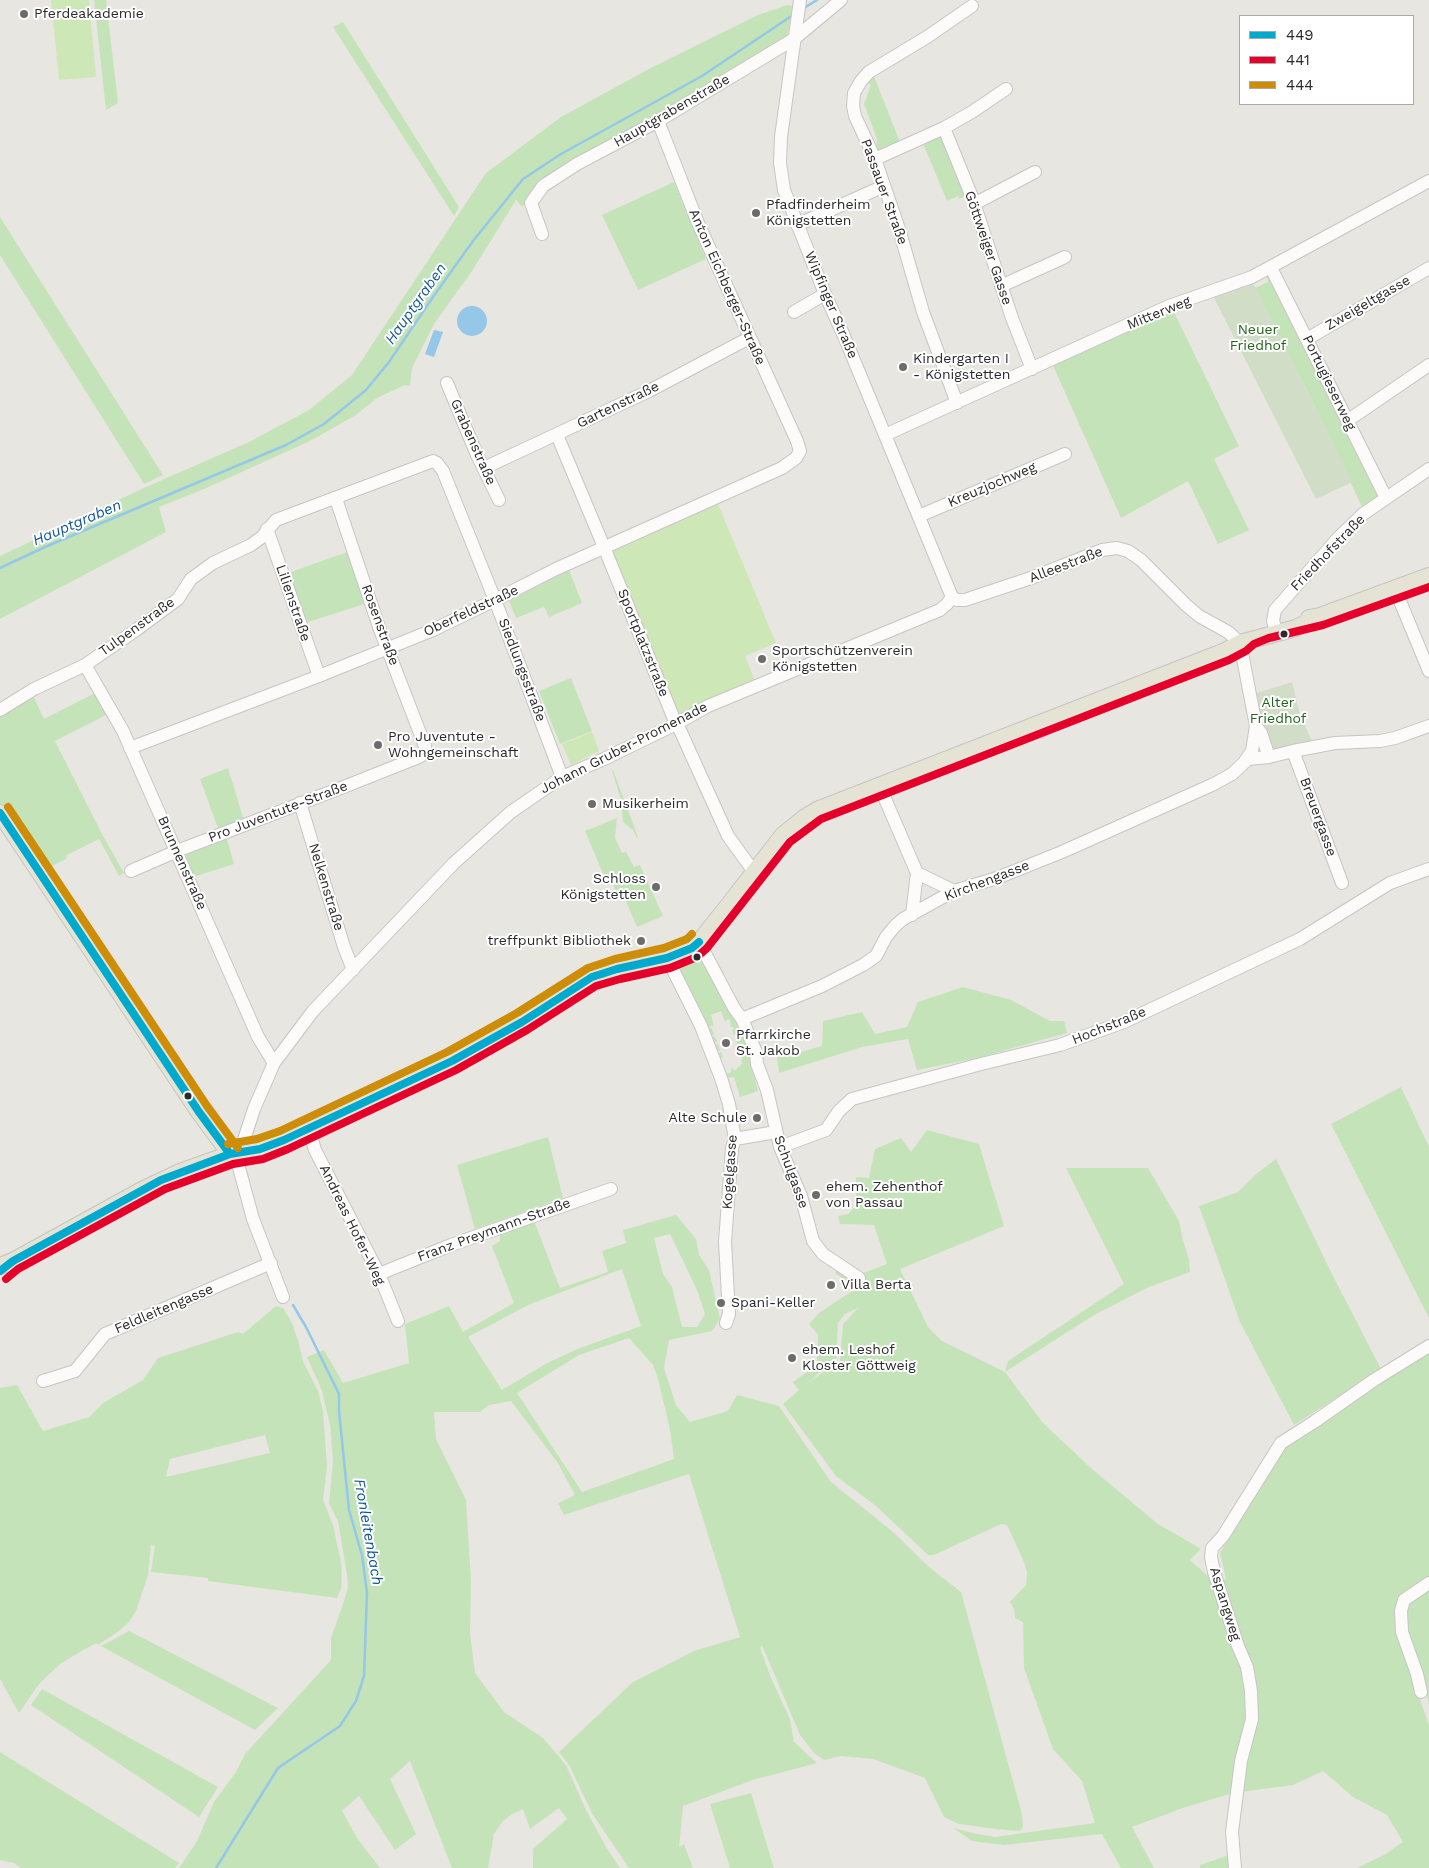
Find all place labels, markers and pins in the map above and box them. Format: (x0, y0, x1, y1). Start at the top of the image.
place label: Pferdeakademie (34, 6, 144, 22)
marker: Pferdeakademie (18, 8, 30, 20)
place label: Pfadfinderheim Königstetten (766, 197, 871, 230)
marker: Pfadfinderheim Königstetten (750, 207, 762, 219)
place label: Kindergarten I - Königstetten (913, 351, 1010, 384)
marker: Kindergarten I - Königstetten (897, 361, 909, 373)
unlabelled marker (1279, 629, 1289, 639)
place label: Sportschützenverein Königstetten (772, 643, 913, 676)
marker: Sportschützenverein Königstetten (756, 653, 768, 665)
place label: Pro Juventute - Wohngemeinschaft (388, 729, 518, 762)
marker: Pro Juventute - Wohngemeinschaft (372, 739, 384, 751)
place label: Musikerheim (602, 796, 689, 812)
marker: Musikerheim (586, 798, 598, 810)
place label: Schloss Königstetten (560, 871, 646, 904)
marker: Schloss Königstetten (650, 881, 662, 893)
place label: treffpunkt Bibliothek (488, 933, 631, 949)
marker: treffpunkt Bibliothek (635, 935, 647, 947)
unlabelled marker (692, 952, 702, 962)
place label: Pfarrkirche St. Jakob (736, 1027, 811, 1060)
marker: Pfarrkirche St. Jakob (720, 1037, 732, 1049)
unlabelled marker (183, 1091, 193, 1101)
place label: Alte Schule (669, 1110, 747, 1126)
marker: Alte Schule (751, 1112, 763, 1124)
place label: ehem. Zehenthof von Passau (826, 1179, 943, 1212)
marker: ehem. Zehenthof von Passau (810, 1189, 822, 1201)
place label: Villa Berta (841, 1277, 911, 1293)
marker: Villa Berta (825, 1279, 837, 1291)
place label: Spani-Keller (731, 1295, 815, 1311)
marker: Spani-Keller (715, 1297, 727, 1309)
place label: ehem. Leshof Kloster Göttweig (802, 1342, 916, 1374)
marker: ehem. Leshof Kloster Göttweig (786, 1352, 798, 1364)

